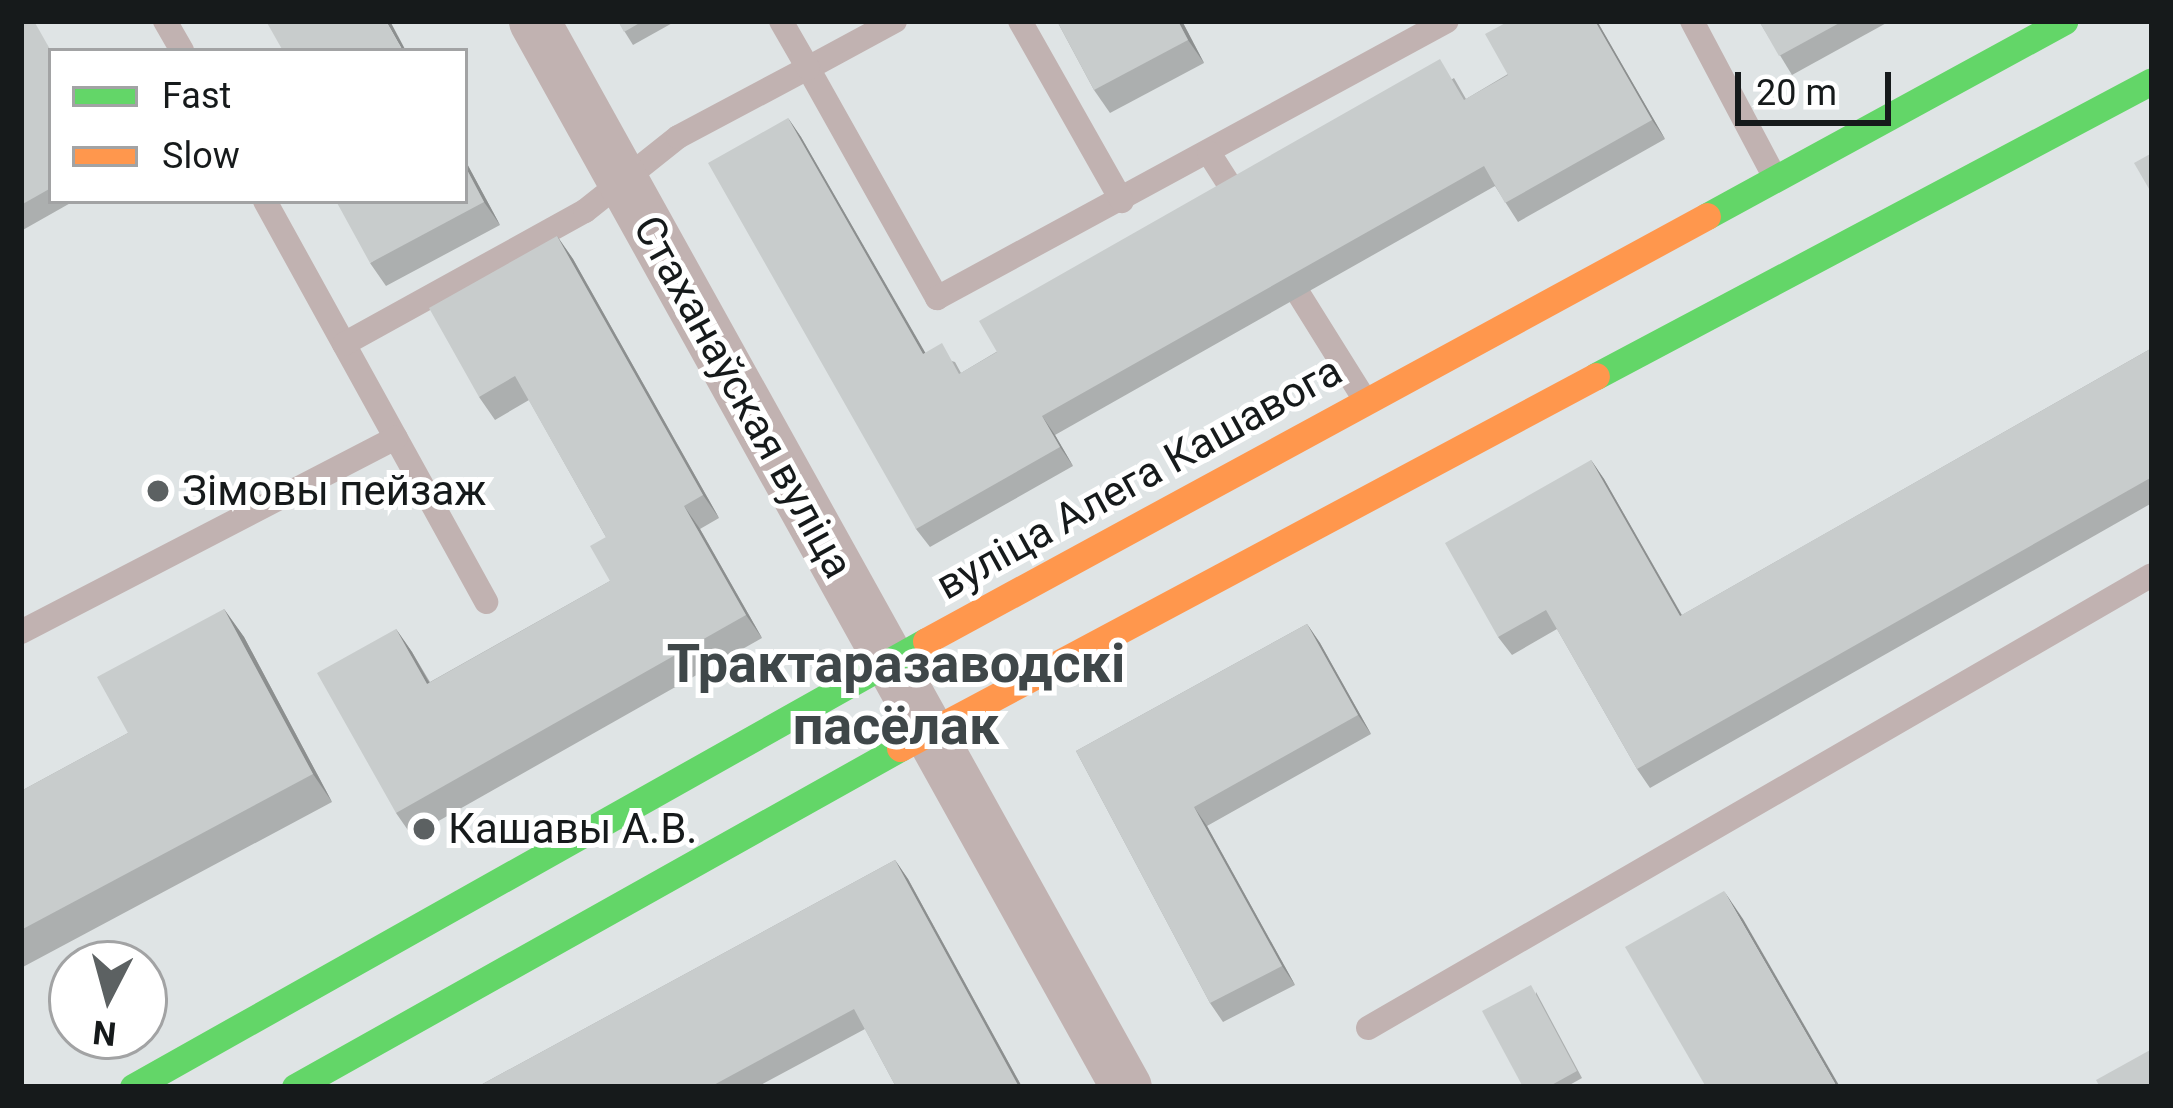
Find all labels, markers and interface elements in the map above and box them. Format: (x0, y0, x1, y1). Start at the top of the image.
legend (48, 48, 468, 204)
scale bar (1741, 48, 1897, 122)
text: 20 m (1756, 72, 1837, 114)
text: Fast (162, 75, 231, 117)
text: Slow (162, 135, 240, 177)
street label: Стаханаўская вуліца (623, 207, 863, 587)
street label: вуліца Алега Кашавога (927, 345, 1351, 611)
place label: Зімовы пейзаж (182, 466, 486, 516)
marker: Зімовы пейзаж (145, 478, 171, 504)
district label: Трактаразаводскі пасёлак (667, 632, 1125, 758)
place label: Кашавы А.В. (448, 804, 697, 854)
marker: Кашавы А.В. (411, 816, 437, 842)
north arrow (48, 940, 168, 1060)
text: N (91, 1013, 118, 1054)

